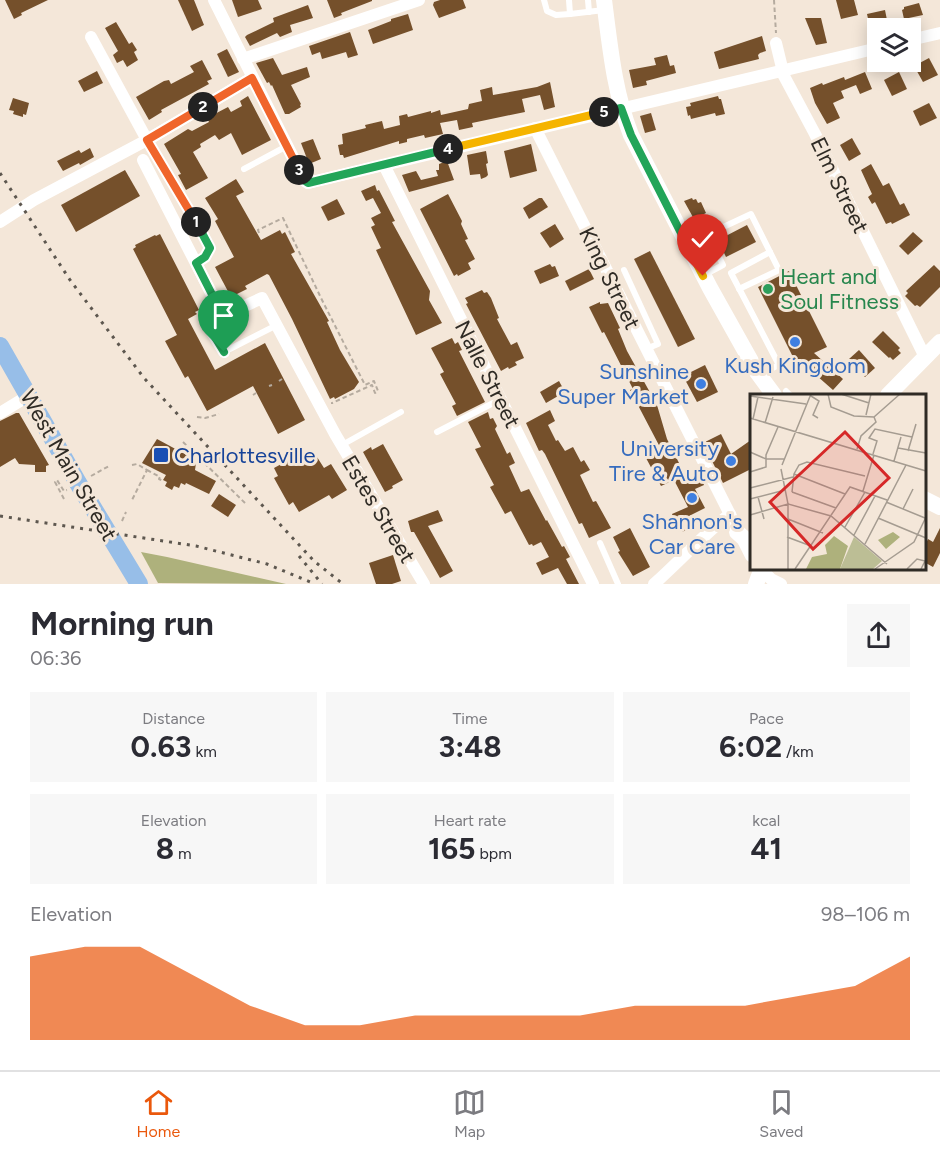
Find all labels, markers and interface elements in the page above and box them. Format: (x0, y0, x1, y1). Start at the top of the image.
map controls (867, 18, 921, 72)
button: layers (867, 18, 921, 72)
pin: 2 (188, 92, 218, 122)
text: 2 (198, 97, 208, 116)
pin: 5 (589, 97, 619, 127)
text: 5 (599, 102, 609, 121)
street label: Elm Street (805, 133, 874, 238)
pin: 4 (433, 134, 463, 164)
text: 4 (443, 139, 453, 158)
pin: 3 (284, 155, 314, 185)
text: 3 (295, 160, 303, 179)
pin: 1 (181, 207, 211, 237)
text: 1 (193, 212, 199, 231)
pin (677, 214, 728, 276)
street label: King Street (573, 223, 646, 334)
icon: check (686, 223, 719, 256)
place label: Heart and Soul Fitness (780, 263, 899, 315)
marker: Heart and Soul Fitness (761, 282, 775, 296)
pin (198, 290, 249, 352)
icon: arrive (207, 299, 240, 332)
street label: Nalle Street (449, 316, 526, 432)
marker: Kush Kingdom (788, 335, 802, 349)
place label: Kush Kingdom (724, 352, 866, 379)
place label: Sunshine Super Market (557, 358, 689, 410)
marker: Sunshine Super Market (694, 377, 708, 391)
street label: West Main Street (14, 385, 123, 546)
inset map (750, 394, 925, 569)
place label: University Tire & Auto (609, 435, 719, 487)
place label: Charlottesville (174, 442, 315, 469)
marker: Charlottesville (152, 446, 170, 464)
street label: Estes Street (336, 451, 421, 568)
marker: University Tire & Auto (724, 454, 738, 468)
marker: Shannon's Car Care (685, 491, 699, 505)
place label: Shannon's Car Care (641, 508, 743, 560)
text: Morning run (30, 604, 214, 643)
button: share (847, 604, 910, 667)
text: 06:36 (30, 646, 81, 670)
text: Distance (142, 709, 205, 728)
text: Time (453, 709, 487, 728)
text: Pace (749, 709, 784, 728)
text: 0.63 (131, 728, 191, 765)
text: 3:48 (438, 728, 502, 765)
text: 6:02 (719, 728, 782, 765)
text: km (191, 742, 217, 761)
text: /km (782, 742, 814, 761)
text: Elevation (141, 811, 207, 830)
text: Heart rate (434, 811, 506, 830)
text: kcal (752, 811, 780, 830)
text: 8 (156, 830, 174, 867)
text: 165 (428, 830, 476, 867)
text: 41 (751, 830, 782, 867)
text: m (174, 844, 192, 863)
text: bpm (476, 844, 512, 863)
text: Elevation (30, 902, 112, 926)
text: 98–106 m (821, 902, 910, 926)
tab: Home (137, 1086, 180, 1141)
tab: Map (453, 1086, 486, 1141)
tab: Saved (759, 1086, 803, 1141)

